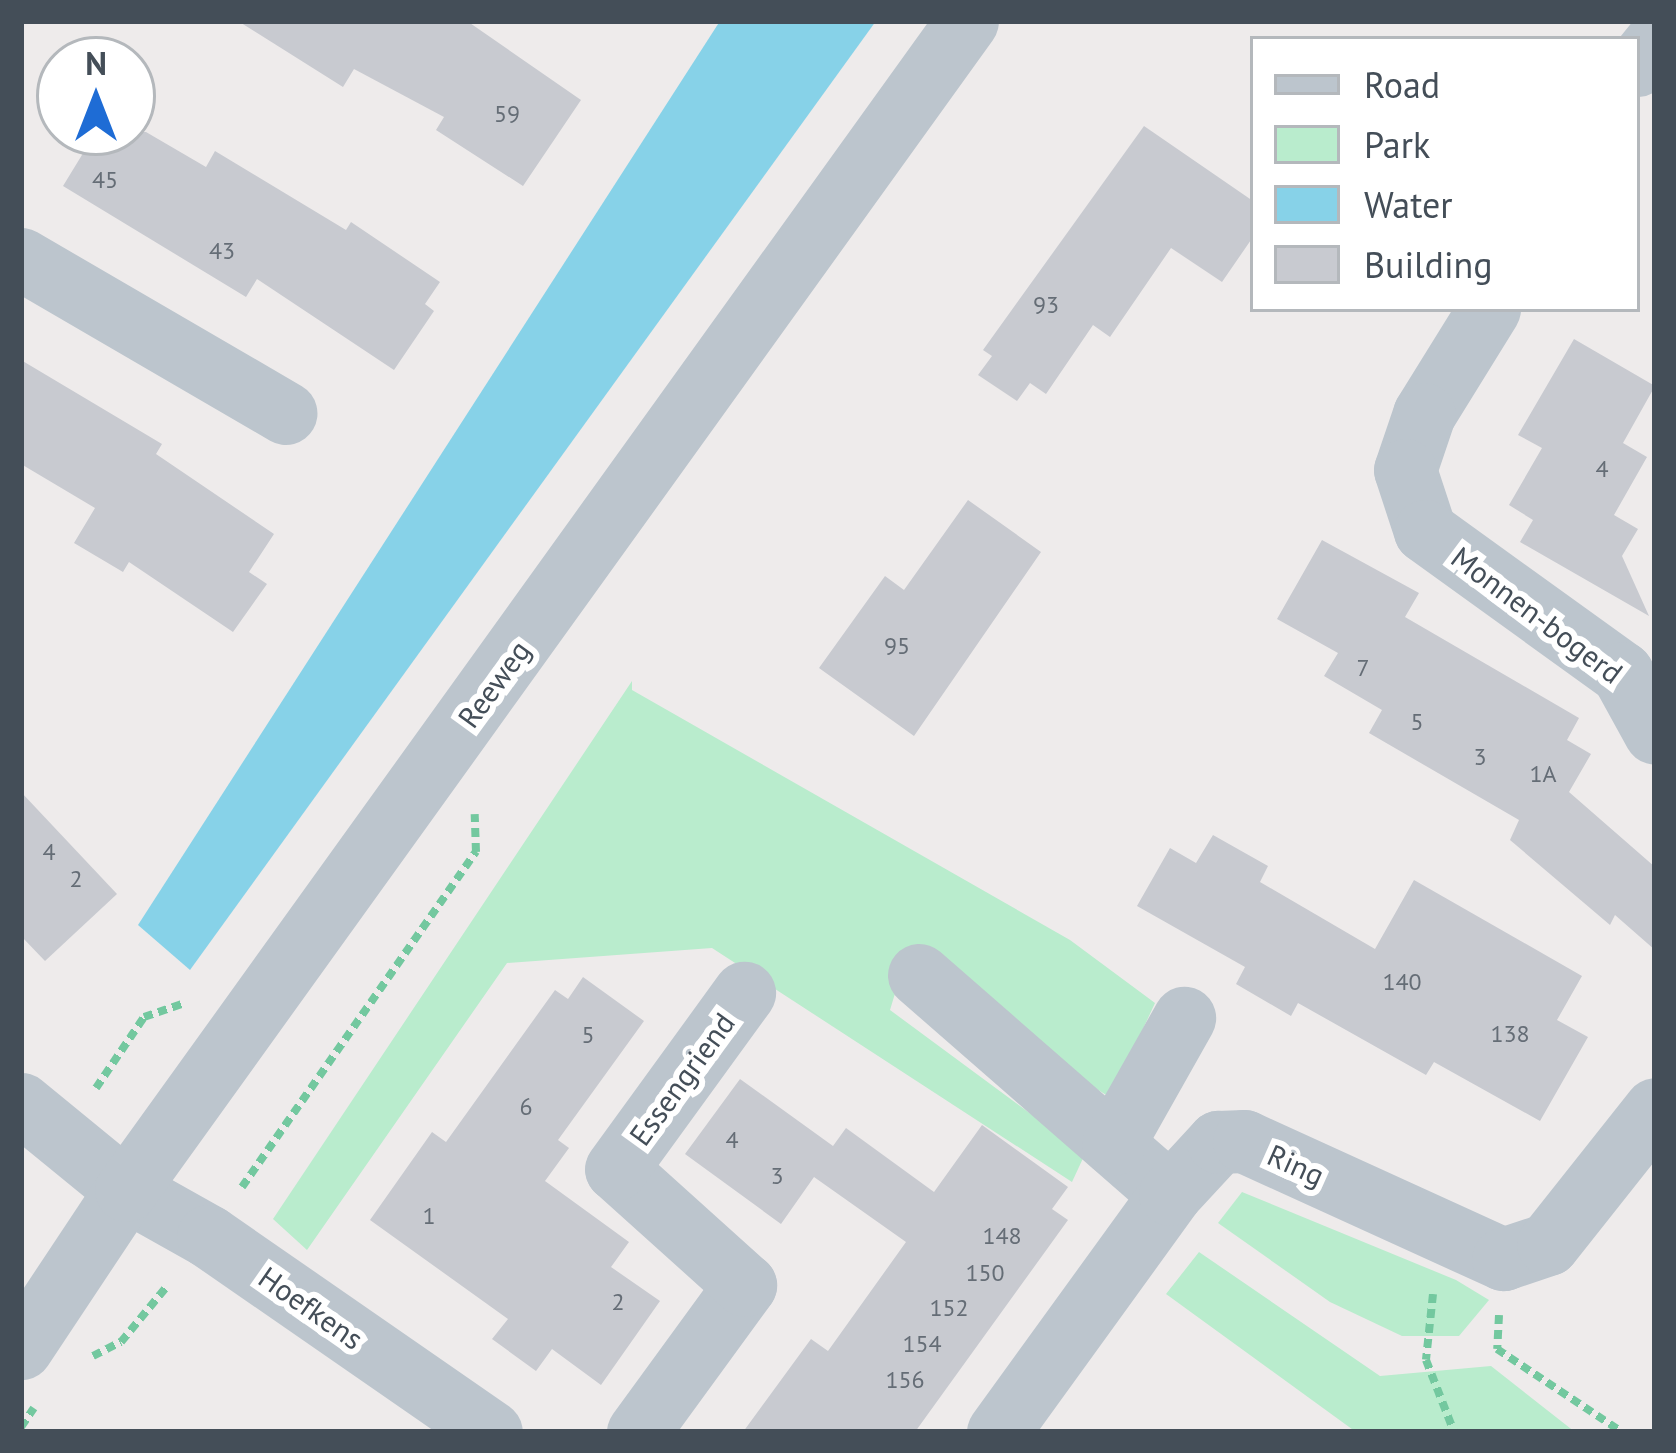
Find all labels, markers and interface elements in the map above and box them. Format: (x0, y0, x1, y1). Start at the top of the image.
north arrow (36, 36, 156, 156)
legend (1250, 36, 1640, 312)
text: N (85, 41, 107, 84)
text: Road (1364, 61, 1440, 108)
house number: 59 (494, 100, 520, 128)
text: Park (1364, 121, 1430, 168)
house number: 45 (92, 166, 118, 194)
text: Water (1364, 181, 1453, 228)
house number: 43 (209, 237, 235, 265)
text: Building (1364, 241, 1493, 288)
house number: 93 (1033, 291, 1059, 319)
house number: 4 (1595, 455, 1609, 483)
street label: Monnen-bogerd (1444, 539, 1630, 691)
house number: 95 (884, 632, 910, 660)
street label: Reeweg (450, 633, 538, 735)
house number: 7 (1356, 654, 1370, 682)
house number: 5 (1410, 708, 1424, 736)
house number: 3 (1473, 743, 1487, 771)
house number: 1A (1529, 760, 1557, 788)
house number: 4 (42, 838, 56, 866)
house number: 2 (69, 865, 83, 893)
house number: 140 (1382, 968, 1422, 996)
street label: Essengriend (622, 1006, 742, 1152)
house number: 138 (1490, 1020, 1530, 1048)
house number: 5 (581, 1021, 595, 1049)
house number: 6 (519, 1093, 533, 1121)
house number: 4 (725, 1126, 739, 1154)
street label: Ring (1262, 1137, 1330, 1193)
house number: 3 (770, 1162, 784, 1190)
house number: 1 (422, 1202, 436, 1230)
house number: 148 (982, 1222, 1022, 1250)
street label: Hoefkens (252, 1259, 370, 1357)
house number: 150 (965, 1259, 1005, 1287)
house number: 2 (611, 1288, 625, 1316)
house number: 152 (929, 1294, 969, 1322)
house number: 154 (902, 1330, 942, 1358)
house number: 156 (885, 1366, 925, 1394)

